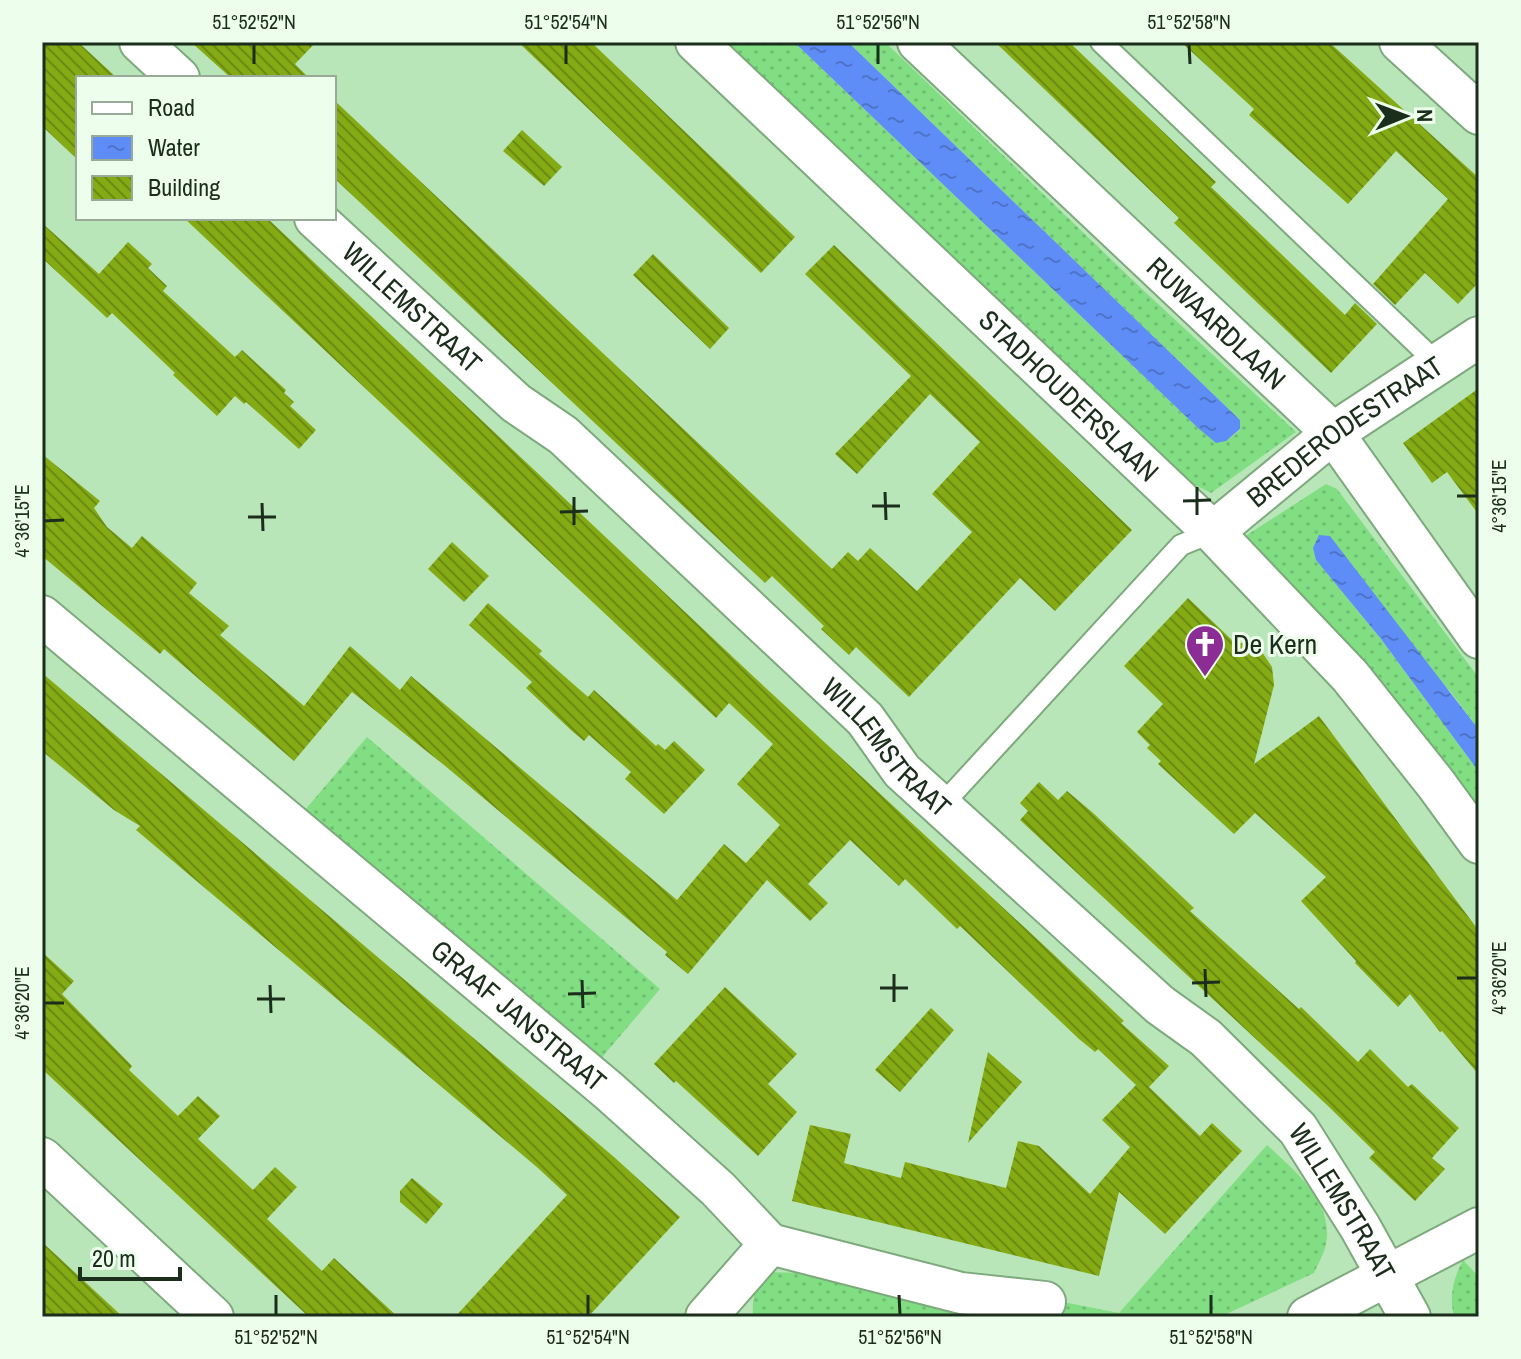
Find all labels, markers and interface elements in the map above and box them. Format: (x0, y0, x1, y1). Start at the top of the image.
text: 51°52'52"N (212, 8, 296, 35)
text: 51°52'54"N (524, 8, 608, 35)
text: 51°52'56"N (836, 8, 920, 35)
text: 51°52'58"N (1147, 8, 1231, 35)
legend (76, 76, 336, 220)
north arrow (1365, 76, 1445, 156)
text: Road (148, 91, 195, 123)
text: N (1410, 109, 1440, 122)
text: Water (148, 131, 200, 163)
text: Building (148, 171, 220, 203)
street label: WILLEMSTRAAT (334, 233, 490, 381)
street label: RUWAARDLAAN (1139, 248, 1294, 398)
street label: STADHOUDERSLAAN (971, 301, 1167, 490)
street label: BREDERODESTRAAT (1239, 347, 1450, 516)
text: 4°36'15"E (1485, 459, 1512, 533)
text: 4°36'15"E (8, 484, 35, 558)
church icon: De Kern (1184, 623, 1226, 678)
place label: De Kern (1233, 625, 1317, 663)
street label: WILLEMSTRAAT (813, 669, 959, 825)
street label: GRAAF JANSTRAAT (423, 931, 615, 1100)
text: 4°36'20"E (1485, 941, 1512, 1015)
text: 4°36'20"E (8, 966, 35, 1040)
street label: WILLEMSTRAAT (1280, 1116, 1405, 1287)
scale bar (80, 1231, 180, 1281)
text: 20 m (92, 1242, 136, 1274)
text: 51°52'52"N (234, 1323, 318, 1350)
text: 51°52'54"N (546, 1323, 630, 1350)
text: 51°52'56"N (858, 1323, 942, 1350)
text: 51°52'58"N (1169, 1323, 1253, 1350)

